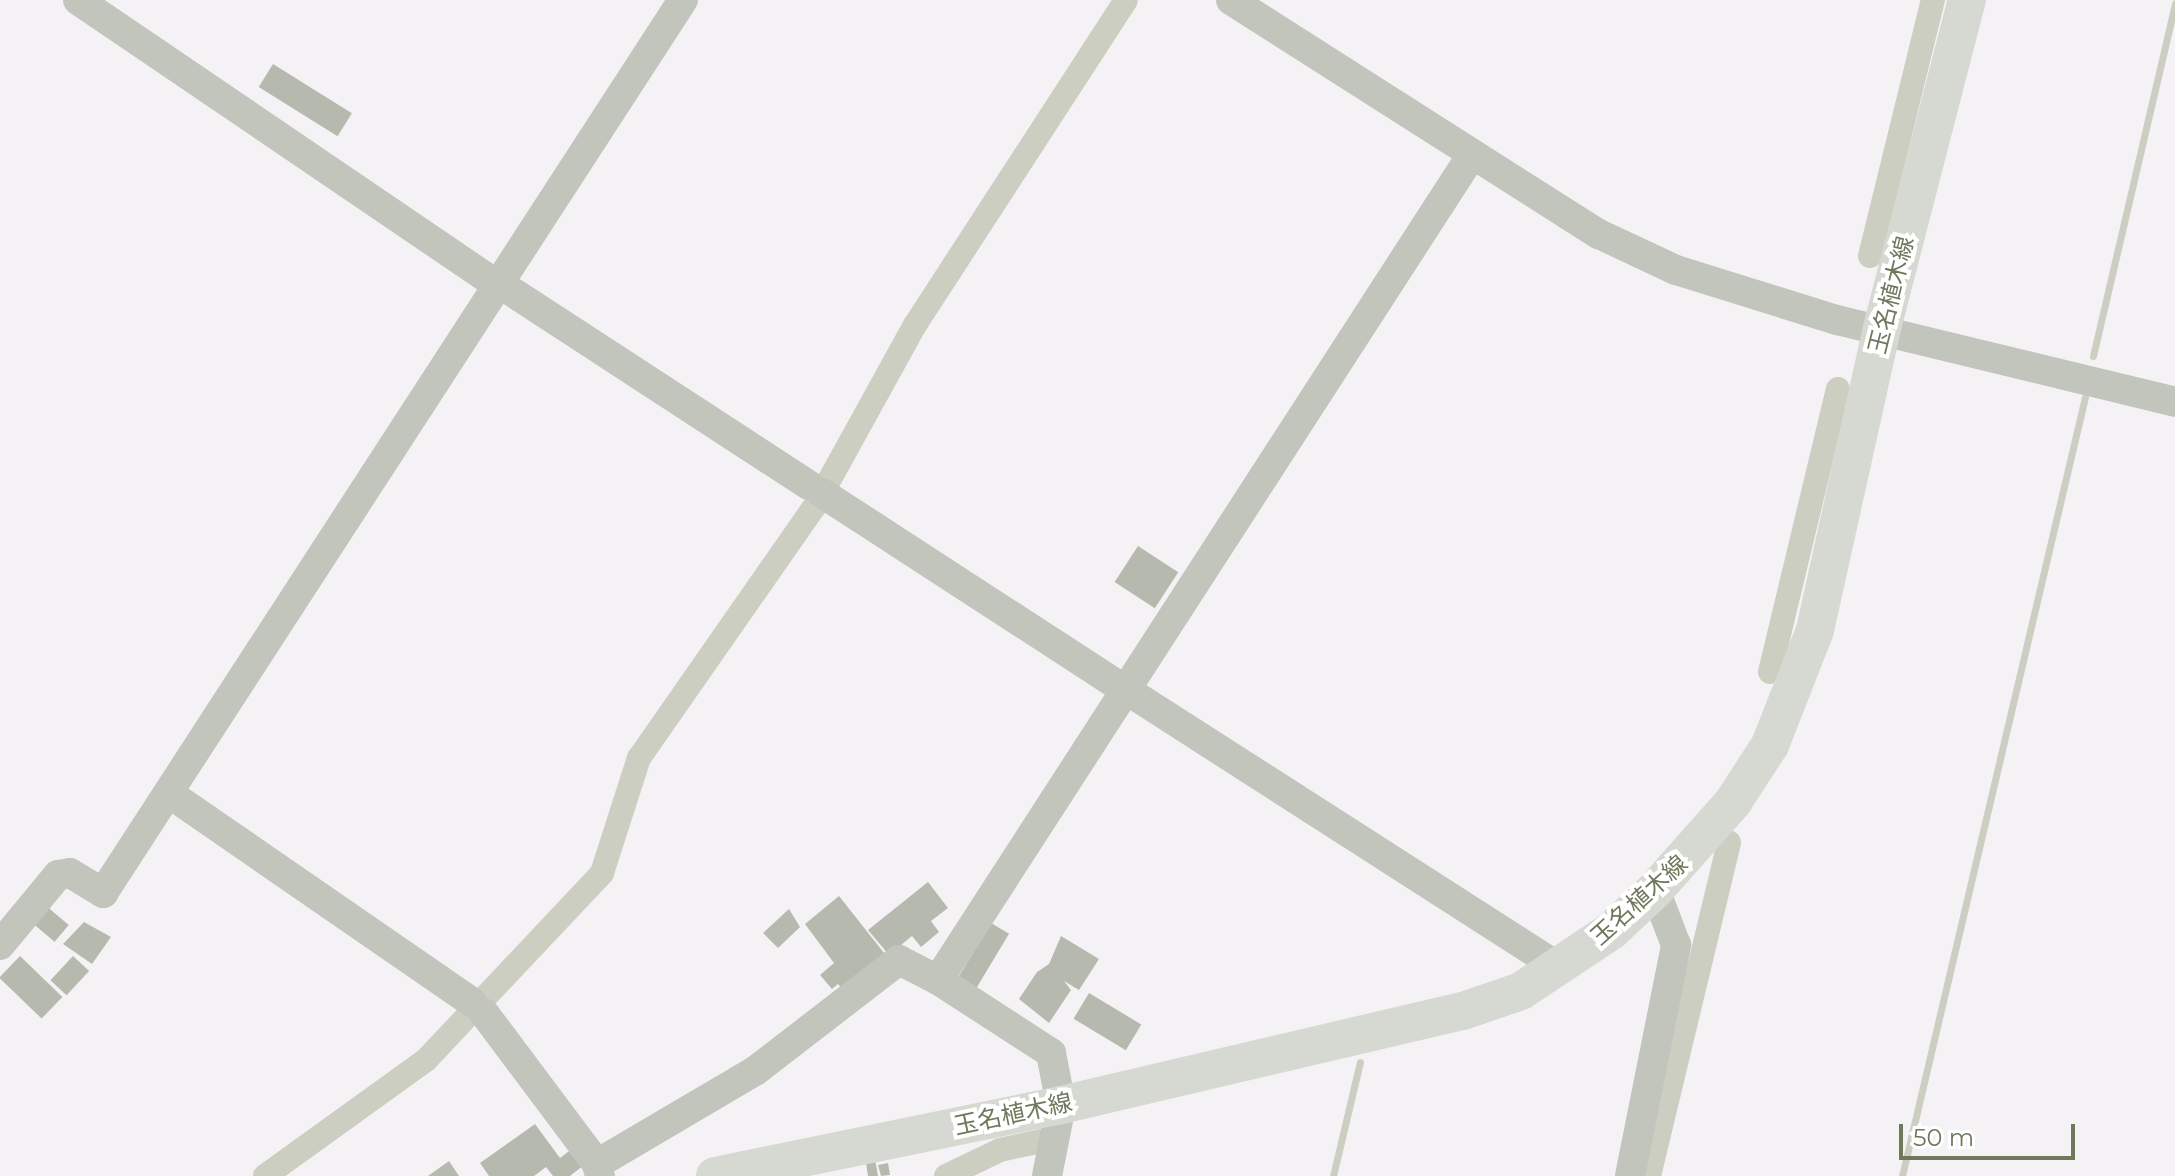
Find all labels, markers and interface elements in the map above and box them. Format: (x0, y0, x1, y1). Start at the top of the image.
street label: 玉名植木線 (1863, 233, 1919, 357)
street label: 玉名植木線 (1585, 849, 1693, 951)
street label: 玉名植木線 (951, 1087, 1075, 1141)
scale bar (1903, 1108, 2079, 1158)
text: 50 m (1913, 1123, 1974, 1152)

